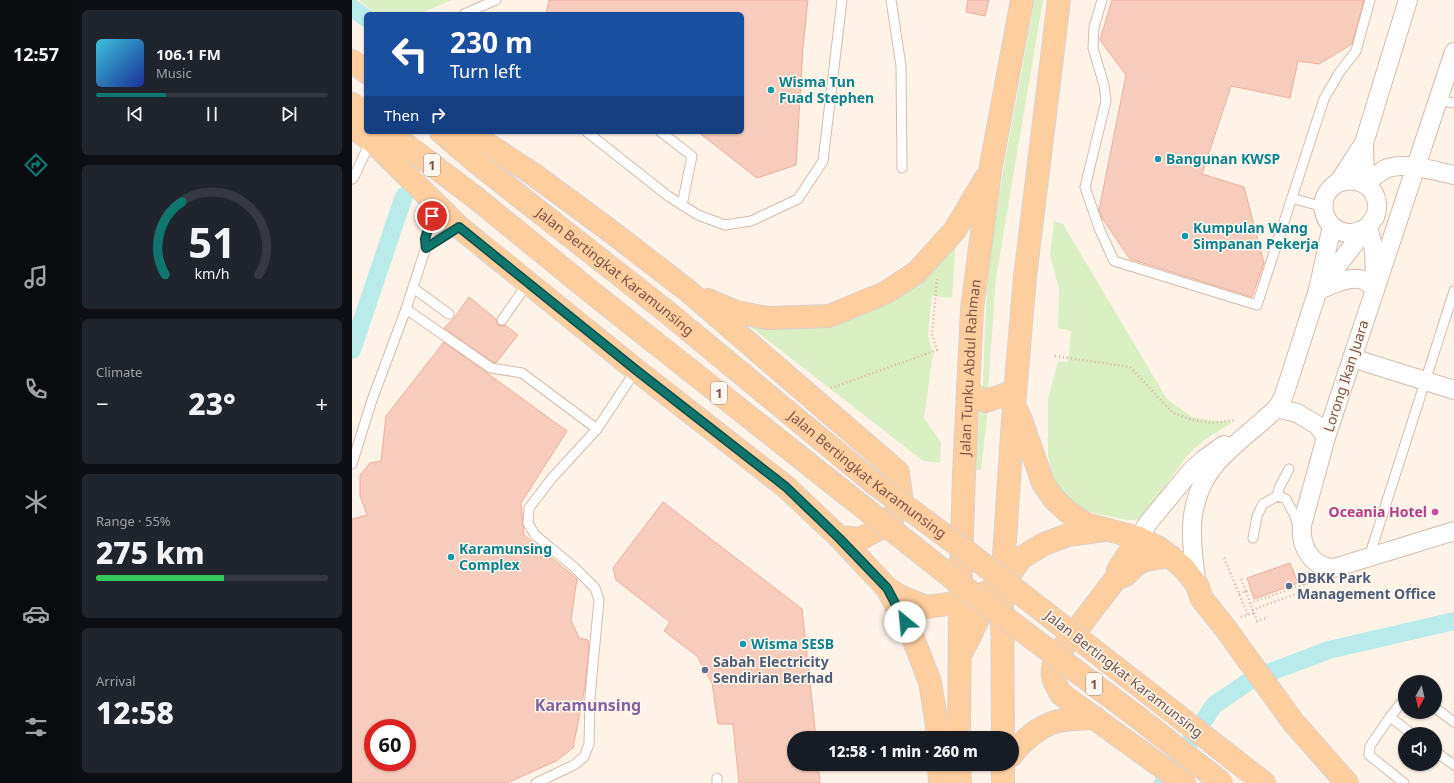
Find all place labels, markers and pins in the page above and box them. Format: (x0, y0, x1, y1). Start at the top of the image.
place label: Wisma Tun Fuad Stephen (779, 72, 874, 107)
marker: Wisma Tun Fuad Stephen (766, 85, 776, 95)
place label: Bangunan KWSP (1166, 149, 1281, 168)
marker: Bangunan KWSP (1153, 154, 1163, 164)
pin (415, 199, 449, 233)
place label: Kumpulan Wang Simpanan Pekerja (1193, 218, 1319, 253)
marker: Kumpulan Wang Simpanan Pekerja (1180, 231, 1190, 241)
place label: Oceania Hotel (1329, 502, 1427, 521)
marker: Oceania Hotel (1430, 507, 1440, 517)
place label: Karamunsing Complex (459, 539, 552, 574)
marker: Karamunsing Complex (446, 552, 456, 562)
place label: DBKK Park Management Office (1297, 568, 1436, 603)
marker: DBKK Park Management Office (1284, 581, 1294, 591)
place label: Wisma SESB (751, 634, 834, 653)
marker: Wisma SESB (738, 639, 748, 649)
place label: Sabah Electricity Sendirian Berhad (713, 652, 833, 687)
marker: Sabah Electricity Sendirian Berhad (700, 665, 710, 675)

